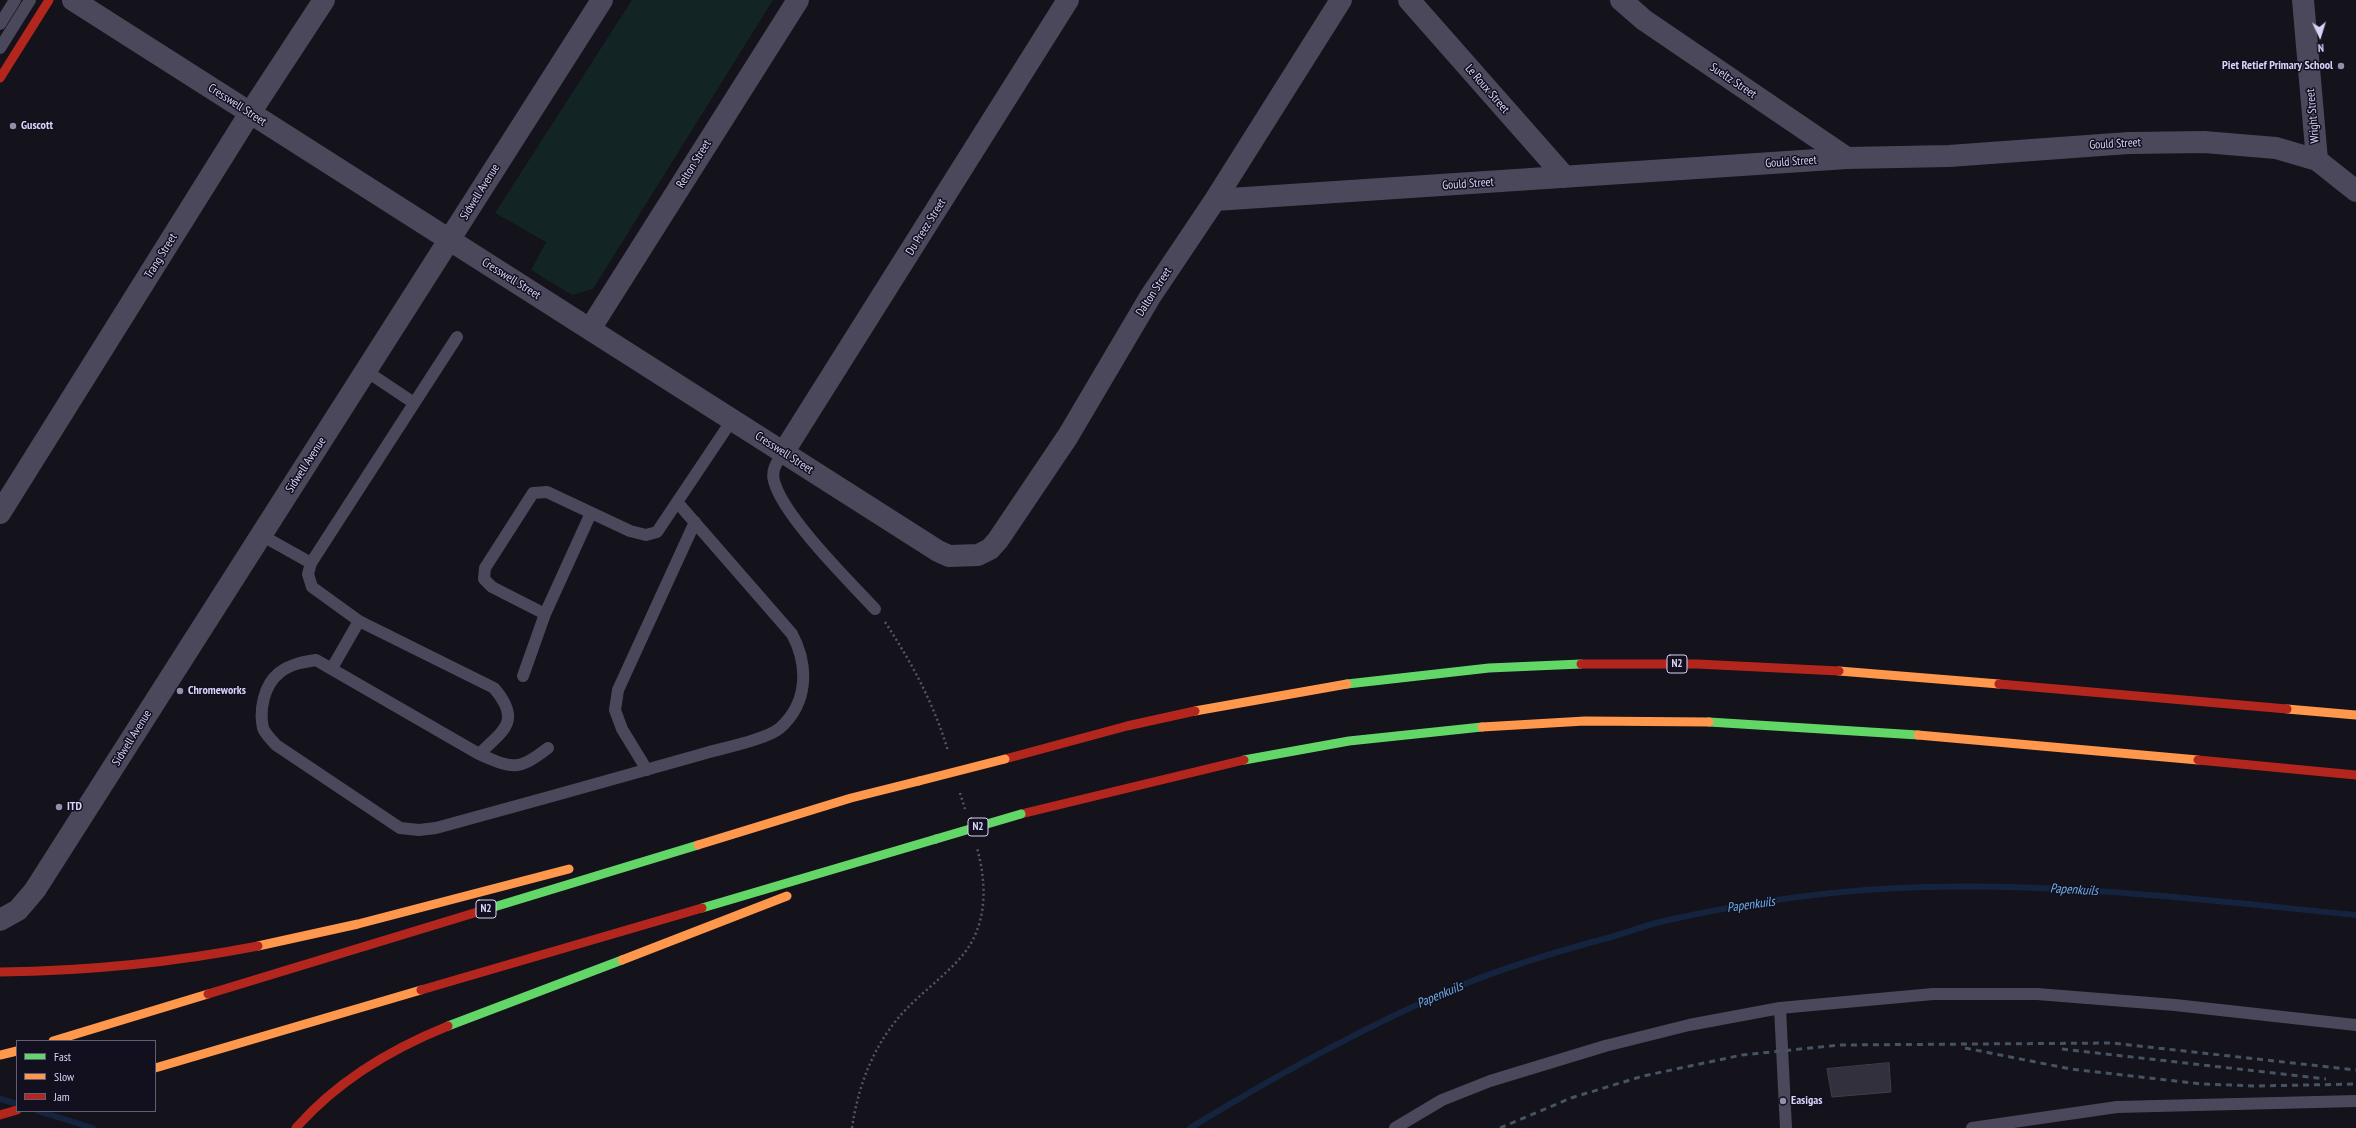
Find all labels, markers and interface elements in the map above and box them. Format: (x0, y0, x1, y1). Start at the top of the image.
north arrow (2300, 16, 2340, 56)
text: N (2317, 41, 2324, 55)
place label: Piet Retief Primary School (2222, 59, 2333, 73)
street label: Sueltz Street (1707, 60, 1759, 102)
marker: Piet Retief Primary School (2336, 61, 2346, 71)
street label: Le Roux Street (1462, 62, 1512, 116)
street label: Cresswell Street (205, 81, 269, 129)
street label: Wright Street (2303, 88, 2323, 144)
place label: Guscott (21, 119, 53, 133)
marker: Guscott (8, 121, 18, 131)
street label: Gould Street (2089, 135, 2141, 153)
street label: Relton Street (674, 137, 714, 191)
street label: Gould Street (1765, 153, 1817, 171)
street label: Sidwell Avenue (457, 161, 503, 223)
street label: Gould Street (1442, 175, 1494, 193)
street label: Du Preez Street (903, 196, 949, 258)
street label: Trang Street (142, 231, 180, 281)
street label: Cresswell Street (479, 255, 543, 303)
street label: Dalton Street (1133, 265, 1175, 319)
street label: Cresswell Street (752, 429, 816, 477)
street label: Sidwell Avenue (283, 435, 329, 495)
road number: N2 (1667, 655, 1687, 673)
place label: Chromeworks (188, 684, 246, 698)
marker: Chromeworks (175, 686, 185, 696)
street label: Sidwell Avenue (109, 707, 155, 769)
place label: ITD (67, 800, 82, 814)
marker: ITD (54, 802, 64, 812)
road number: N2 (968, 818, 988, 836)
water label: Papenkuils (2049, 881, 2099, 899)
water label: Papenkuils (1726, 894, 1776, 916)
road number: N2 (476, 900, 496, 918)
water label: Papenkuils (1415, 978, 1465, 1012)
legend (16, 1040, 156, 1112)
text: Fast (54, 1049, 71, 1064)
text: Slow (54, 1069, 74, 1084)
text: Jam (54, 1089, 70, 1104)
place label: Easigas (1791, 1094, 1822, 1108)
marker: Easigas (1778, 1096, 1788, 1106)

